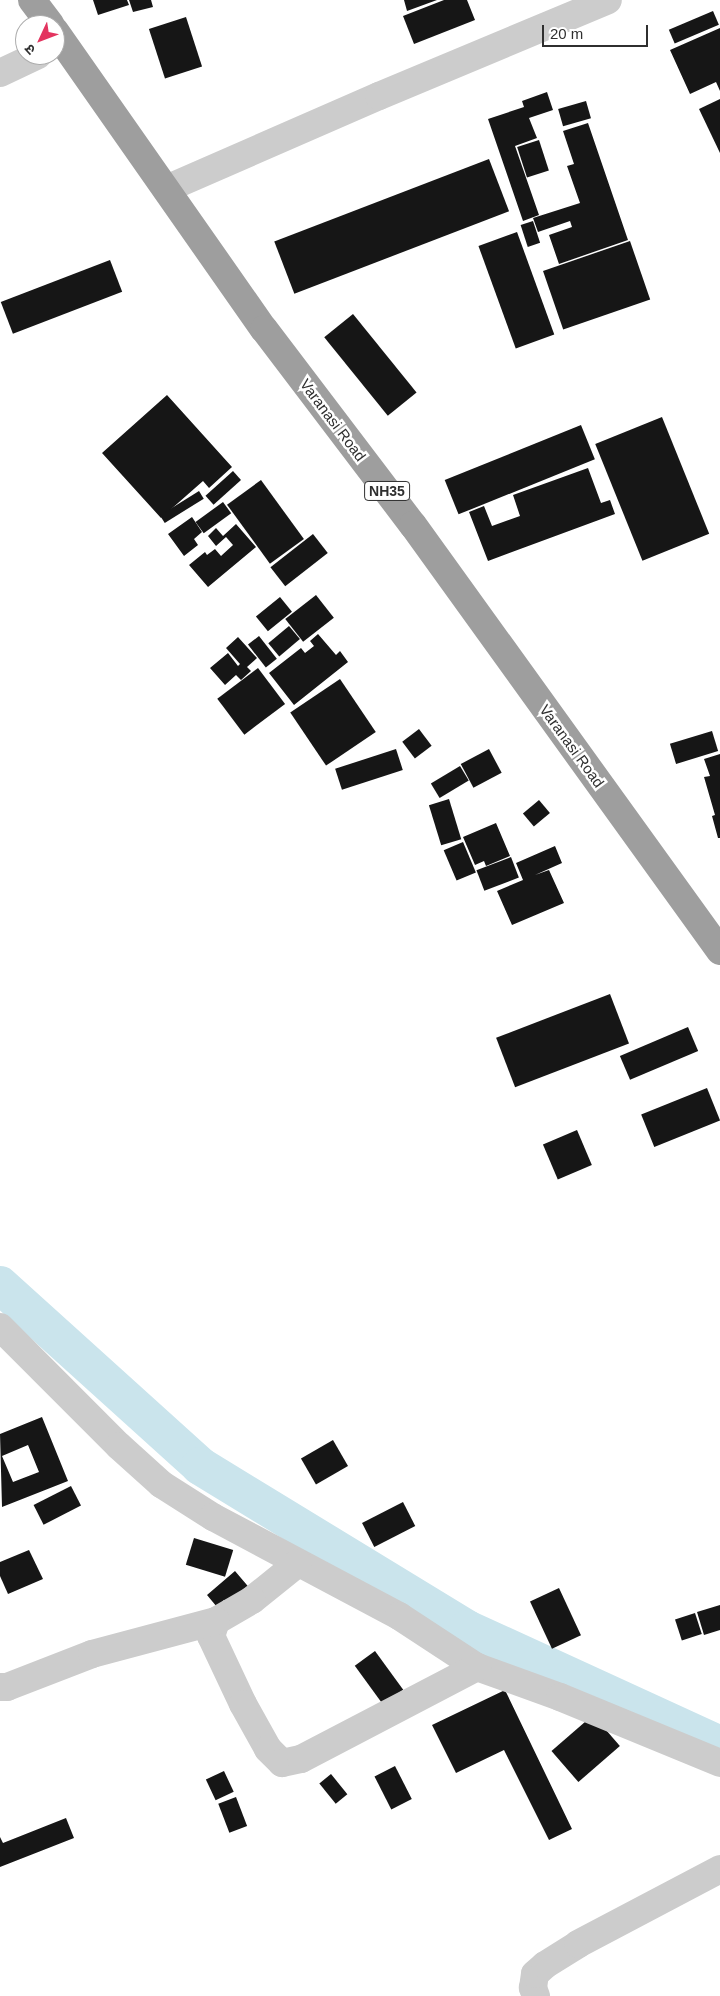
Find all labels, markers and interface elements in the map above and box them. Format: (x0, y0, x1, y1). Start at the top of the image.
north arrow (15, 15, 65, 65)
scale bar (545, 15, 651, 47)
text: 20 m (550, 25, 583, 42)
text: उ (21, 41, 38, 58)
street label: Varanasi Road (296, 375, 370, 465)
road number: NH35 (363, 480, 411, 502)
street label: Varanasi Road (536, 701, 608, 791)

